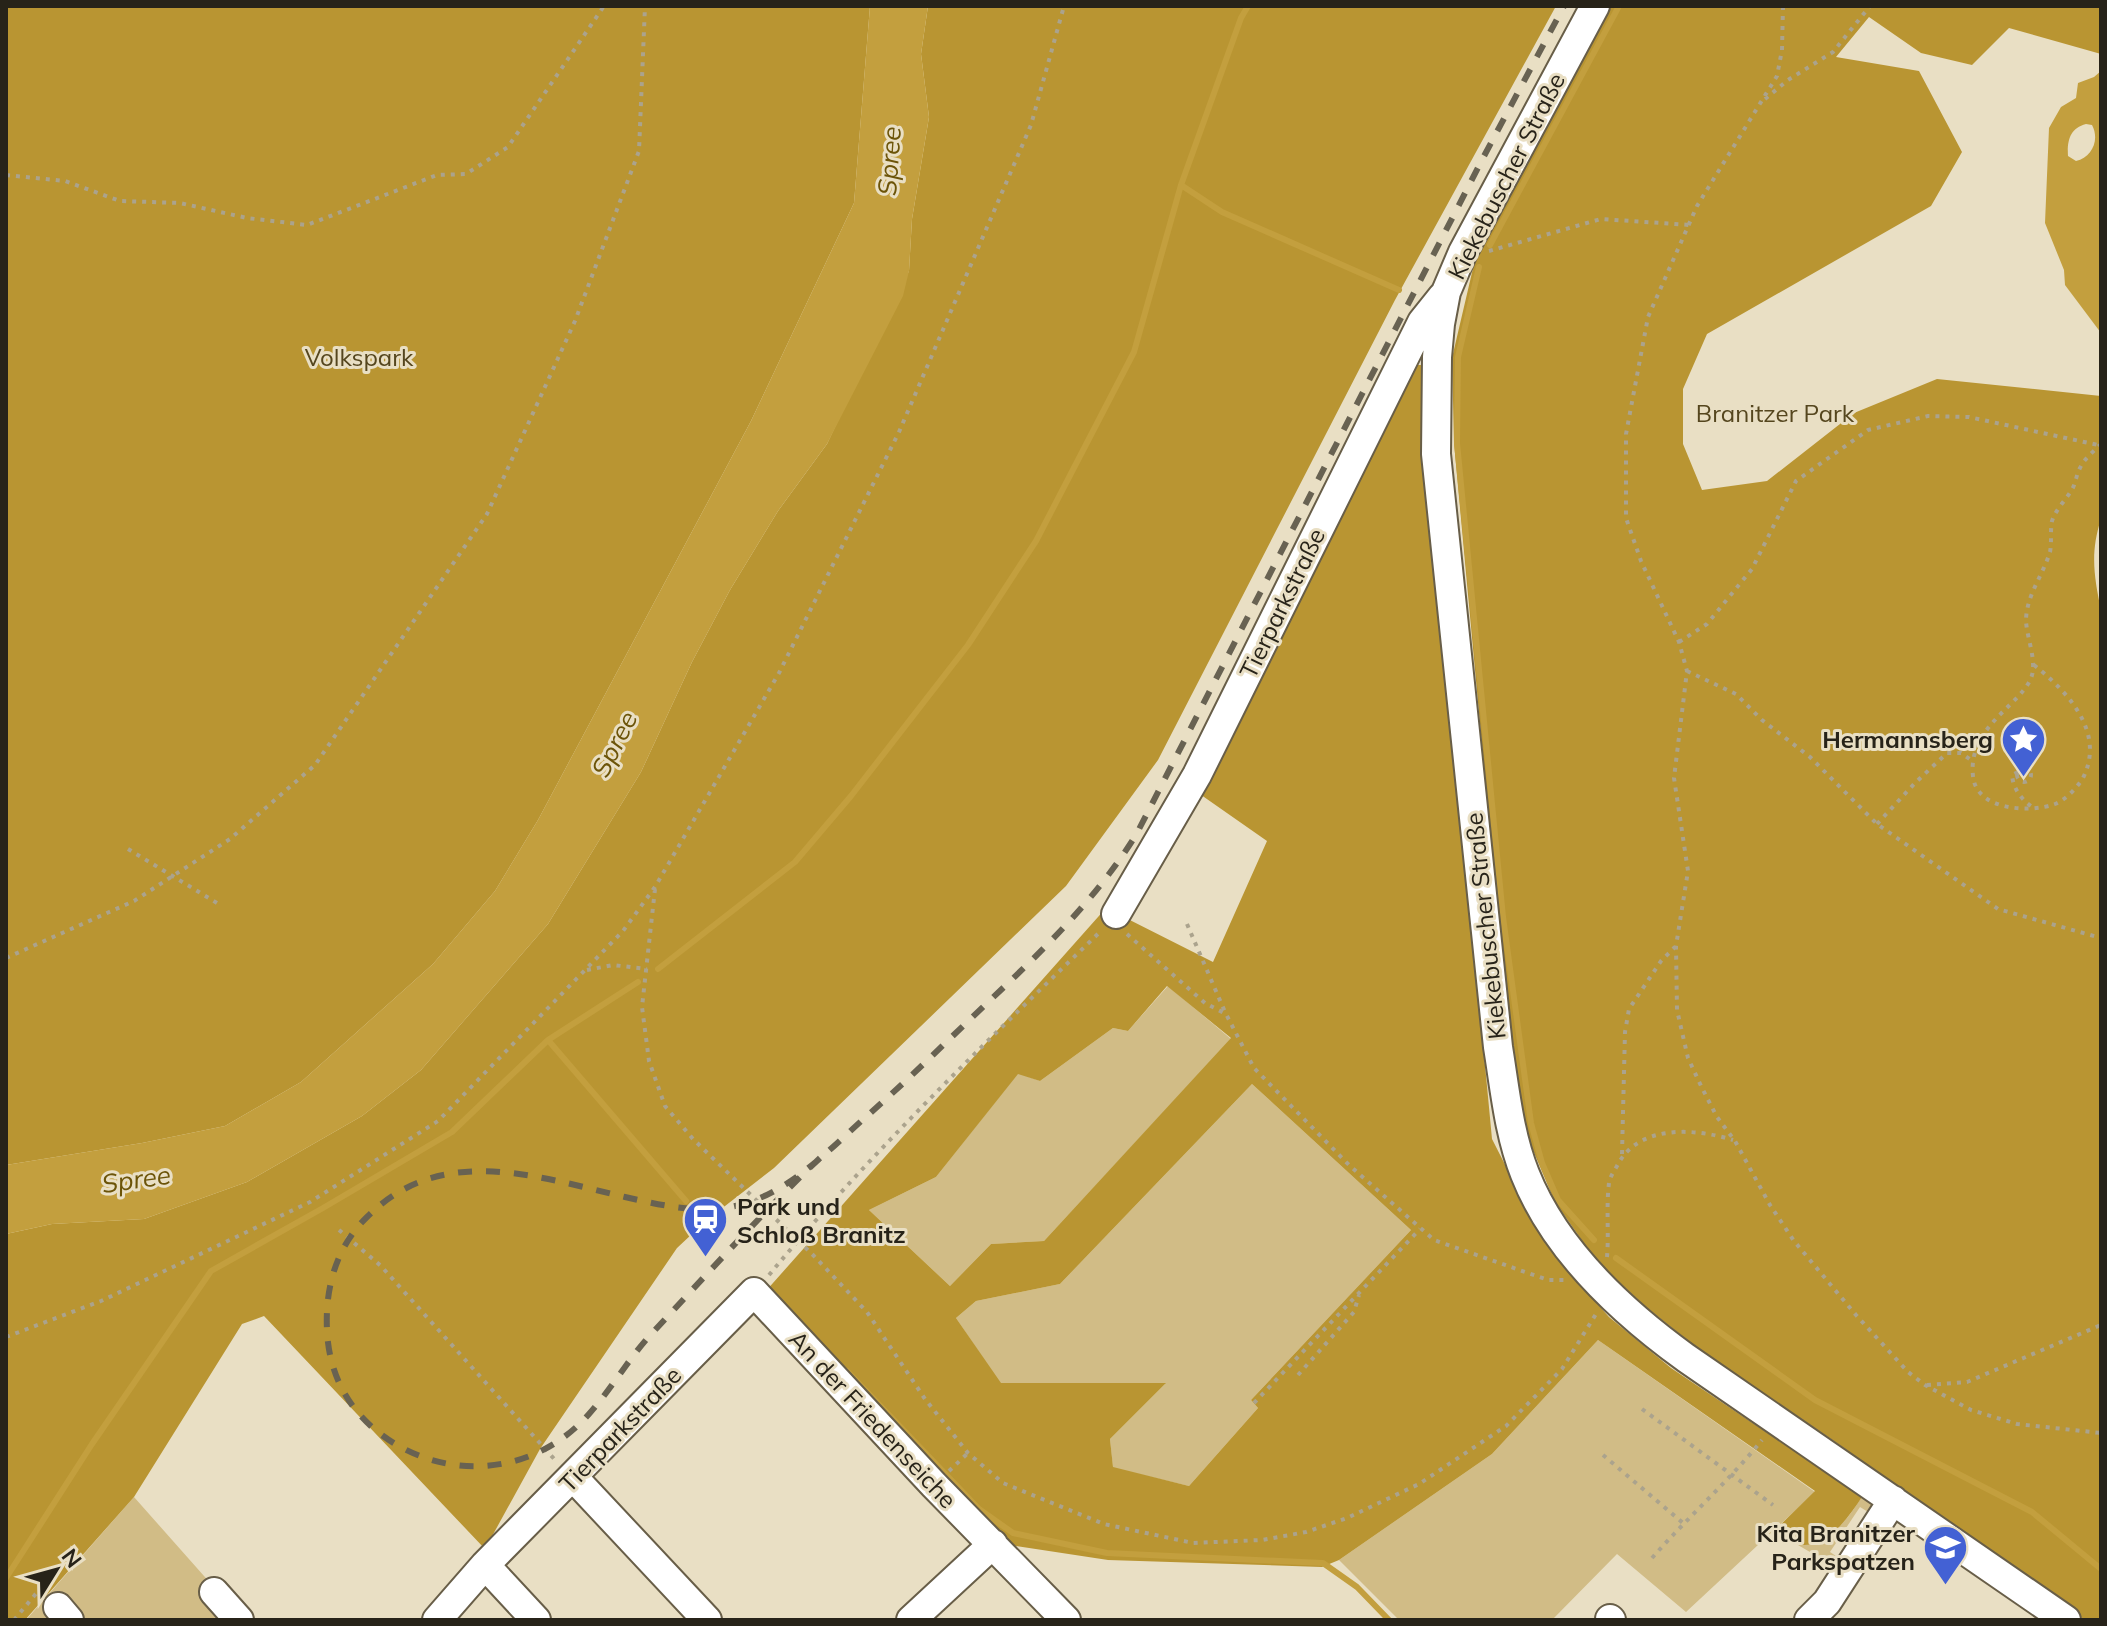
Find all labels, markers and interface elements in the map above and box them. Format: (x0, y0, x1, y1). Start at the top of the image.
street label: Kiekebuscher Straße (1441, 68, 1571, 284)
water label: Spree (870, 125, 908, 197)
park label: Volkspark (305, 342, 414, 372)
park label: Branitzer Park (1696, 398, 1855, 428)
street label: Tierparkstraße (1233, 523, 1331, 683)
water label: Spree (584, 706, 644, 782)
place icon: Hermannsberg (2000, 715, 2048, 778)
place label: Hermannsberg (1822, 724, 1993, 754)
street label: Kiekebuscher Straße (1458, 811, 1512, 1041)
water label: Spree (99, 1158, 173, 1200)
place label: Park und Schloß Branitz (737, 1191, 906, 1249)
station icon: Park und Schloß Branitz (682, 1196, 730, 1259)
street label: An der Friedenseiche (783, 1324, 963, 1514)
street label: Tierparkstraße (553, 1360, 687, 1498)
place label: Kita Branitzer Parkspatzen (1757, 1518, 1916, 1576)
school or university icon: Kita Branitzer Parkspatzen (1922, 1523, 1970, 1586)
north arrow (16, 1530, 96, 1610)
text: N (56, 1543, 88, 1573)

